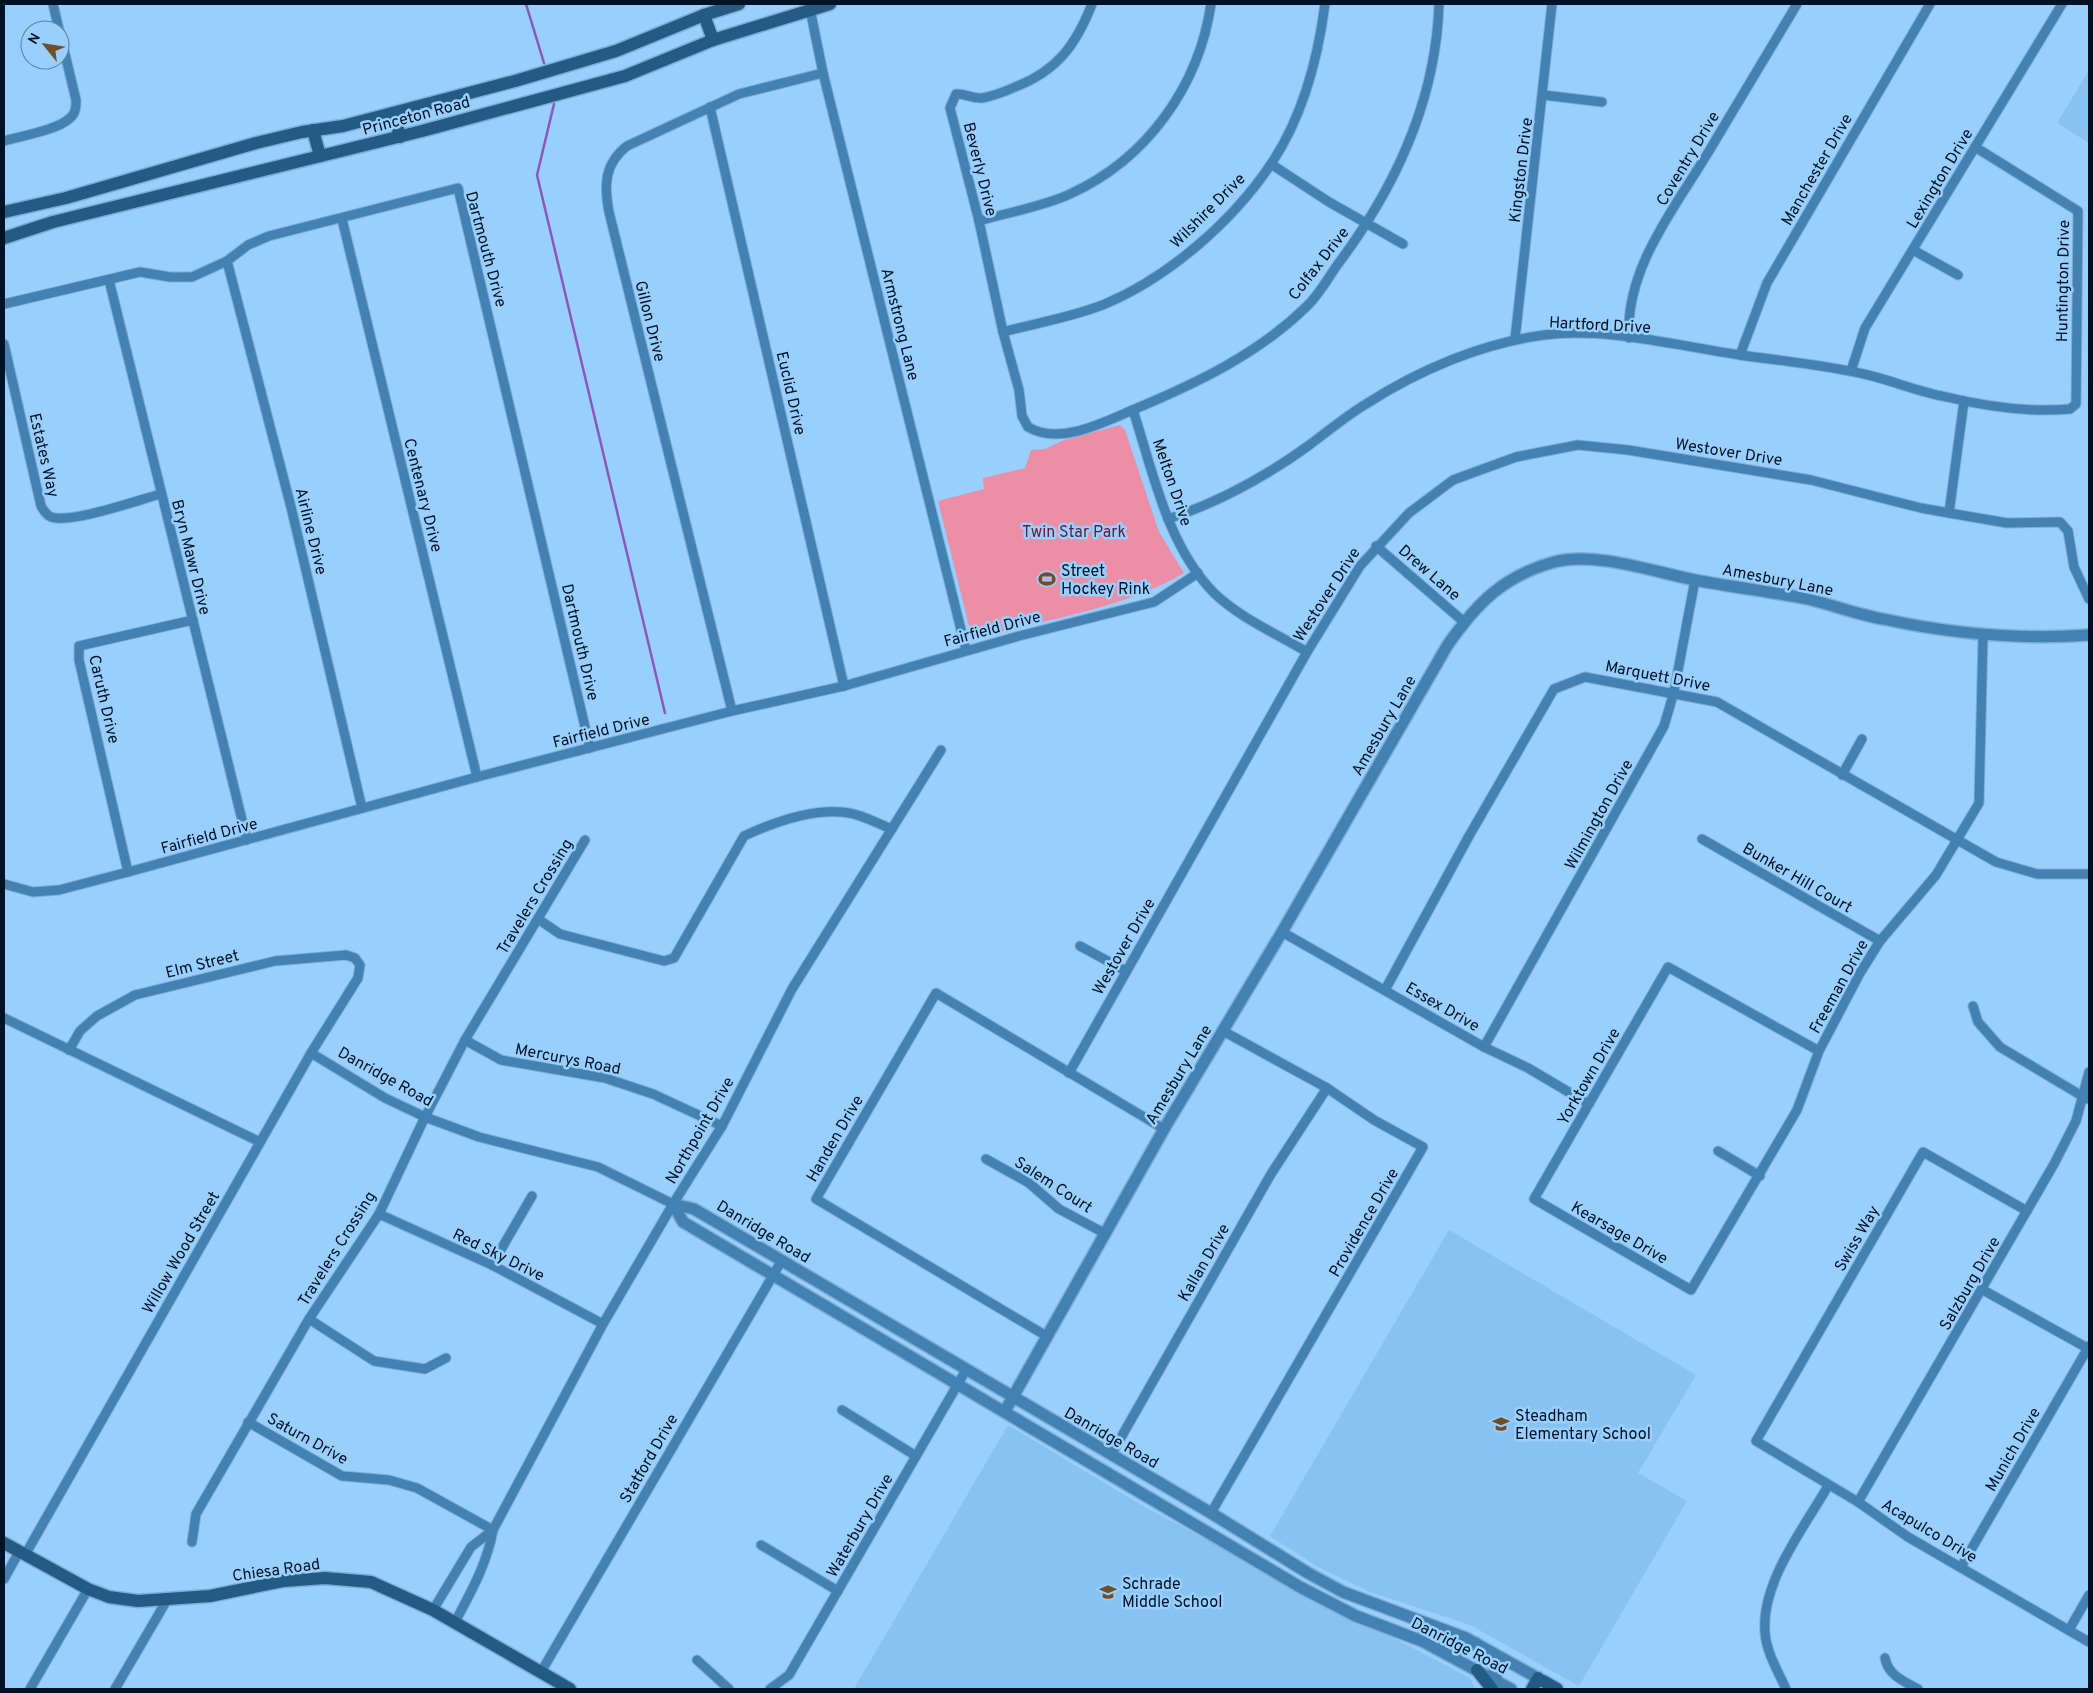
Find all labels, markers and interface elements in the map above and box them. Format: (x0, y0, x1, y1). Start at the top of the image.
north arrow (20, 20, 70, 70)
text: N (25, 31, 45, 48)
street label: Princeton Road (360, 93, 473, 141)
street label: Coventry Drive (1653, 108, 1725, 210)
street label: Manchester Drive (1778, 111, 1858, 229)
street label: Kingston Drive (1506, 117, 1538, 224)
street label: Beverly Drive (958, 120, 1000, 219)
street label: Lexington Drive (1903, 125, 1978, 233)
street label: Wilshire Drive (1167, 170, 1250, 253)
street label: Dartmouth Drive (460, 189, 510, 310)
street label: Huntington Drive (2053, 220, 2075, 342)
street label: Colfax Drive (1285, 224, 1354, 305)
street label: Armstrong Lane (875, 266, 923, 383)
street label: Gillon Drive (629, 279, 669, 364)
street label: Hartford Drive (1548, 313, 1651, 339)
street label: Euclid Drive (771, 350, 809, 437)
street label: Estates Way (24, 411, 62, 500)
street label: Westover Drive (1674, 435, 1784, 471)
street label: Centenary Drive (398, 436, 446, 555)
street label: Melton Drive (1147, 436, 1195, 529)
street label: Airline Drive (290, 486, 331, 577)
street label: Bryn Mawr Drive (166, 498, 214, 617)
park label: Twin Star Park (1022, 523, 1126, 543)
street label: Drew Lane (1393, 541, 1464, 606)
street label: Westover Drive (1290, 544, 1366, 646)
street label: Amesbury Lane (1720, 560, 1835, 602)
place label: Street Hockey Rink (1061, 562, 1150, 600)
sports icon: Street Hockey Rink (1037, 569, 1057, 589)
street label: Dartmouth Drive (556, 582, 602, 703)
street label: Fairfield Drive (942, 607, 1043, 652)
street label: Caruth Drive (83, 653, 123, 746)
street label: Marquett Drive (1603, 657, 1712, 697)
street label: Amesbury Lane (1348, 672, 1422, 780)
street label: Fairfield Drive (551, 710, 652, 754)
street label: Wilmington Drive (1561, 756, 1638, 874)
street label: Fairfield Drive (159, 814, 260, 859)
street label: Travelers Crossing (493, 836, 578, 959)
street label: Bunker Hill Court (1738, 839, 1856, 918)
street label: Westover Drive (1089, 895, 1160, 999)
street label: Freeman Drive (1806, 937, 1874, 1037)
street label: Elm Street (164, 946, 241, 984)
street label: Essex Drive (1401, 979, 1483, 1037)
street label: Amesbury Lane (1142, 1022, 1217, 1129)
street label: Yorktown Drive (1554, 1025, 1626, 1129)
street label: Mercurys Road (513, 1040, 622, 1080)
street label: Danridge Road (334, 1043, 436, 1112)
street label: Northpoint Drive (662, 1074, 739, 1188)
street label: Handen Drive (803, 1092, 869, 1186)
street label: Salem Court (1010, 1153, 1096, 1218)
street label: Providence Drive (1325, 1165, 1404, 1281)
street label: Willow Wood Street (139, 1188, 225, 1318)
street label: Travelers Crossing (294, 1188, 381, 1310)
street label: Danridge Road (712, 1197, 814, 1269)
street label: Kearsage Drive (1567, 1198, 1671, 1270)
street label: Swiss Way (1831, 1202, 1885, 1276)
street label: Kallan Drive (1174, 1221, 1235, 1305)
street label: Red Sky Drive (449, 1225, 547, 1287)
street label: Salzburg Drive (1936, 1234, 2006, 1334)
street label: Danridge Road (1060, 1404, 1162, 1474)
street label: Munich Drive (1982, 1404, 2046, 1496)
place label: Steadham Elementary School (1515, 1407, 1651, 1445)
street label: Saturn Drive (263, 1409, 351, 1470)
street label: Statford Drive (616, 1411, 683, 1507)
school or university icon: Steadham Elementary School (1491, 1414, 1511, 1434)
street label: Waterbury Drive (823, 1470, 899, 1582)
street label: Acapulco Drive (1877, 1495, 1980, 1568)
street label: Chiesa Road (231, 1555, 321, 1587)
place label: Schrade Middle School (1122, 1575, 1222, 1613)
school or university icon: Schrade Middle School (1098, 1582, 1118, 1602)
street label: Danridge Road (1407, 1614, 1511, 1680)

